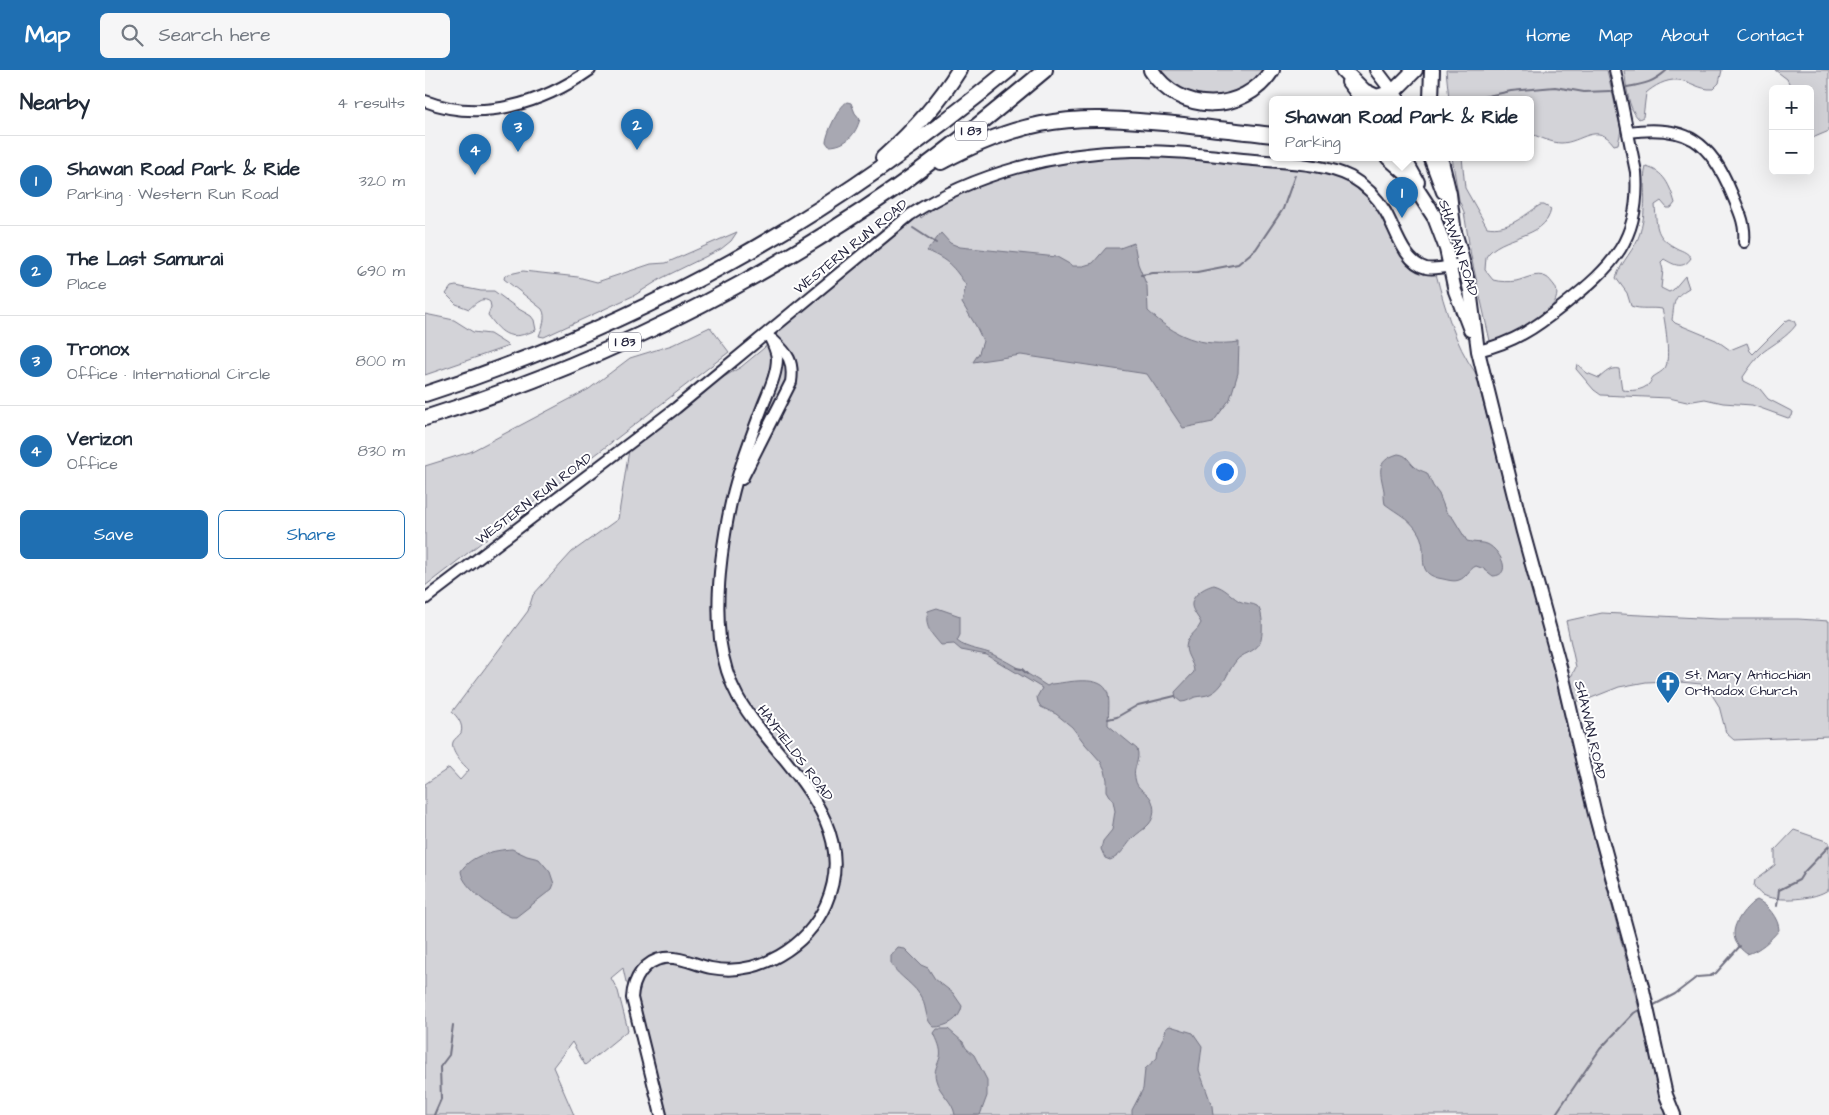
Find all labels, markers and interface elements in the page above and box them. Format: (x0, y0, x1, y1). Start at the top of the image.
search box (100, 13, 450, 58)
text: Map (25, 18, 70, 52)
icon: search (118, 21, 146, 49)
text: Search here (158, 22, 271, 49)
text: Home (1526, 23, 1571, 48)
text: Map (1599, 23, 1633, 48)
text: About (1661, 23, 1709, 48)
text: Contact (1737, 23, 1804, 48)
map controls (1769, 85, 1814, 175)
button: + (1769, 85, 1814, 130)
text: Nearby (20, 88, 90, 117)
text: 4 results (337, 92, 405, 114)
popup (1269, 96, 1534, 161)
text: Shawan Road Park & Ride (1285, 104, 1518, 131)
pin: 2 (621, 109, 653, 150)
pin: 3 (502, 111, 534, 152)
road number: I 83 (955, 121, 987, 140)
button: − (1769, 130, 1814, 175)
text: Parking (1285, 131, 1341, 153)
pin: 4 (459, 134, 491, 175)
text: Shawan Road Park & Ride (67, 156, 300, 183)
text: 1 (35, 170, 37, 192)
text: 320 m (359, 170, 405, 192)
pin: 1 (1386, 177, 1418, 218)
text: Parking · Western Run Road (67, 183, 279, 205)
street label: WESTERN RUN ROAD (790, 195, 912, 299)
street label: SHAWAN ROAD (1433, 197, 1483, 299)
text: The Last Samurai (67, 246, 223, 273)
text: 2 (31, 260, 41, 282)
text: 690 m (357, 260, 405, 282)
text: Place (67, 273, 107, 295)
road number: I 83 (609, 332, 641, 352)
text: Tronox (67, 336, 129, 363)
text: 3 (32, 350, 40, 372)
text: 800 m (356, 350, 405, 372)
text: Office · International Circle (67, 363, 270, 385)
text: Verizon (67, 426, 132, 453)
text: 4 (31, 440, 41, 462)
text: 830 m (358, 440, 405, 462)
street label: WESTERN RUN ROAD (471, 448, 597, 550)
text: Office (67, 453, 118, 475)
your location (1212, 459, 1238, 485)
button: Save (20, 510, 208, 559)
button: Share (218, 510, 405, 559)
place label: St. Mary Antiochian Orthodox Church (1685, 665, 1811, 701)
church icon: St. Mary Antiochian Orthodox Church (1655, 670, 1681, 704)
street label: SHAWAN ROAD (1569, 679, 1611, 781)
street label: HAYFIELDS ROAD (752, 701, 838, 805)

